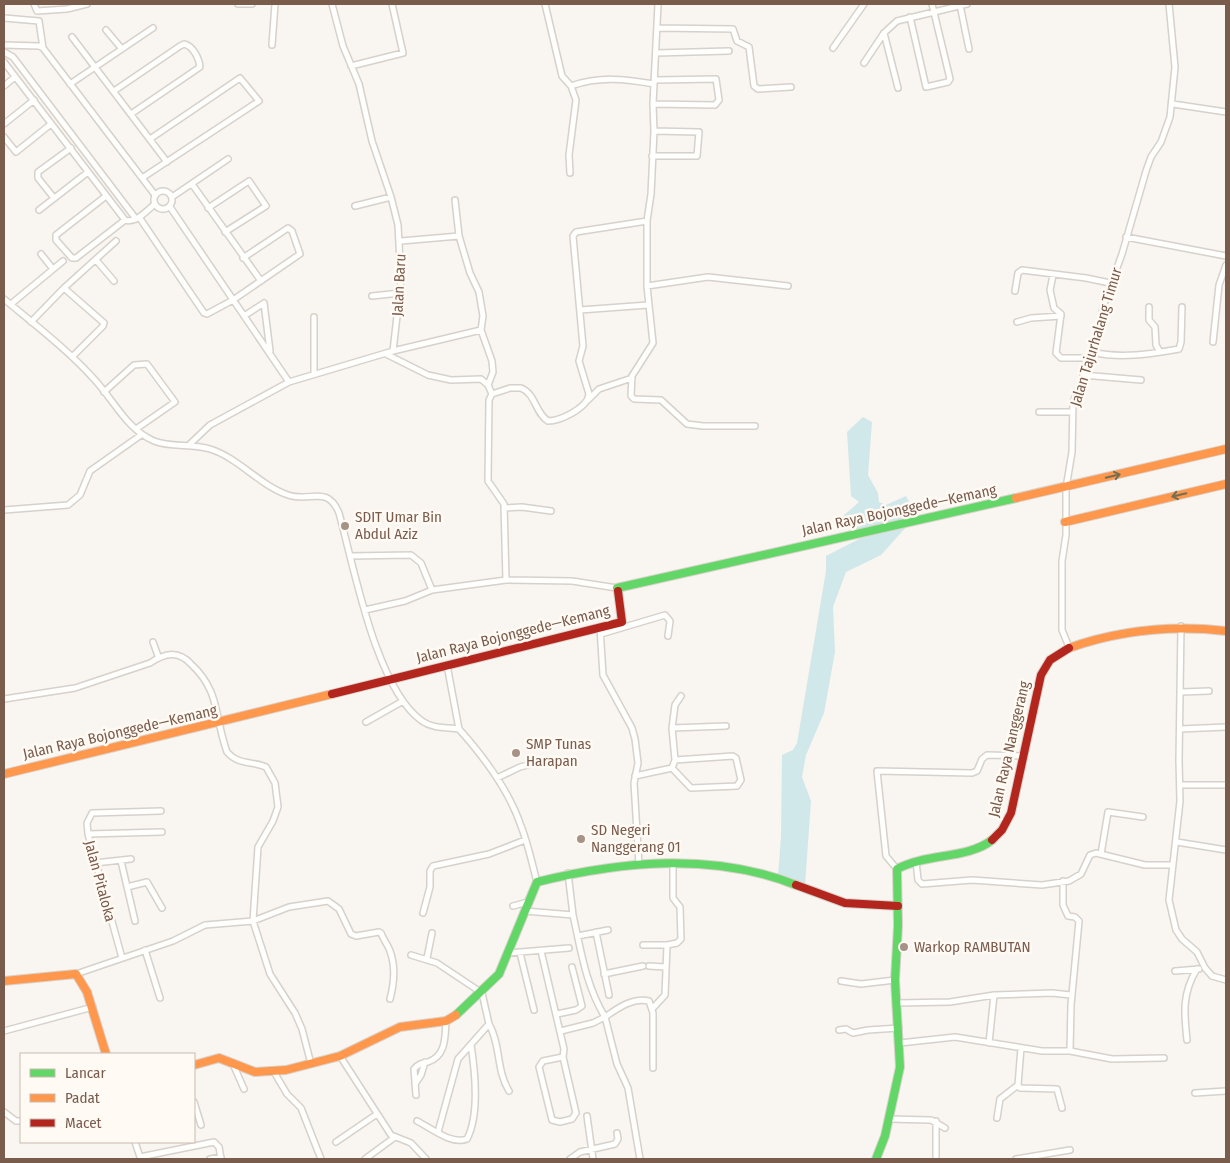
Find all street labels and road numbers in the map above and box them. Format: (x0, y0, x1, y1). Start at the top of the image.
street label: Jalan Baru (388, 253, 410, 317)
street label: Jalan Tajurhalang Timur (1066, 265, 1126, 409)
street label: Jalan Raya Bojonggede—Kemang (800, 481, 998, 539)
street label: Jalan Raya Bojonggede—Kemang (414, 601, 612, 667)
street label: Jalan Raya Nanggerang (985, 679, 1033, 819)
street label: Jalan Raya Bojonggede—Kemang (21, 701, 219, 763)
street label: Jalan Pitaloka (81, 838, 119, 924)

